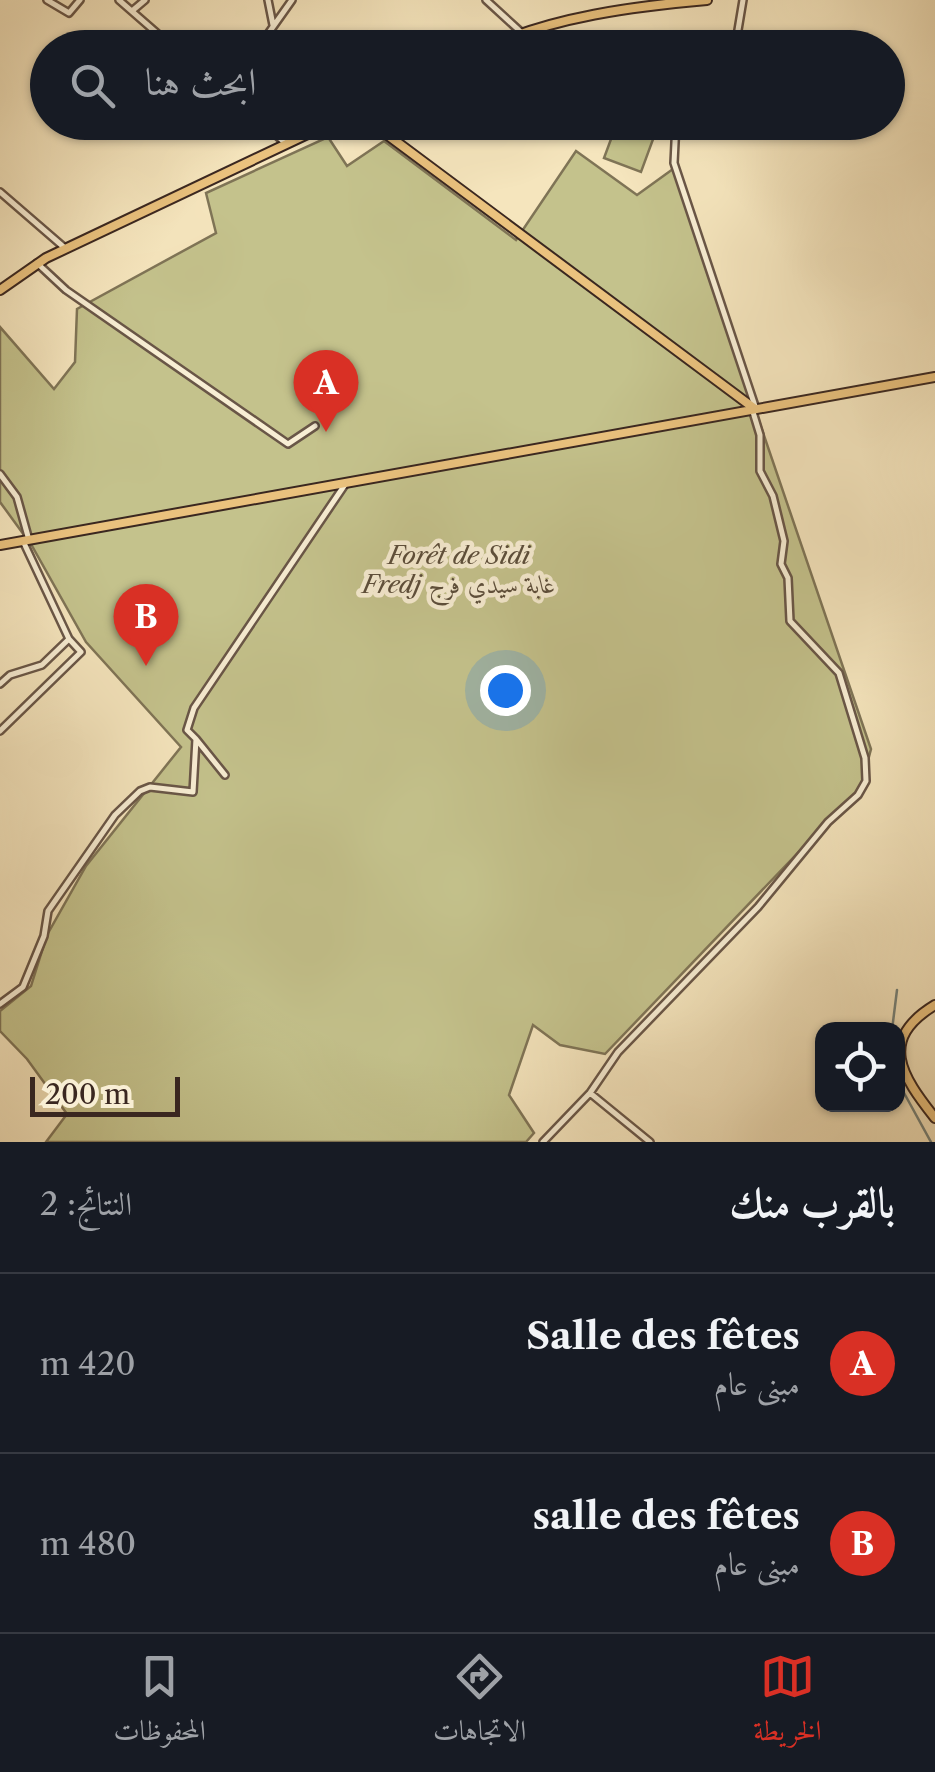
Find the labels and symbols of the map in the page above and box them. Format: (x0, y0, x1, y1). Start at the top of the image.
pin: A (294, 350, 358, 432)
park label: Forêt de Sidi Fredj غابة سيدي فرج (360, 540, 556, 606)
pin: B (114, 584, 178, 666)
your location (480, 665, 531, 716)
scale bar (30, 1072, 180, 1116)

